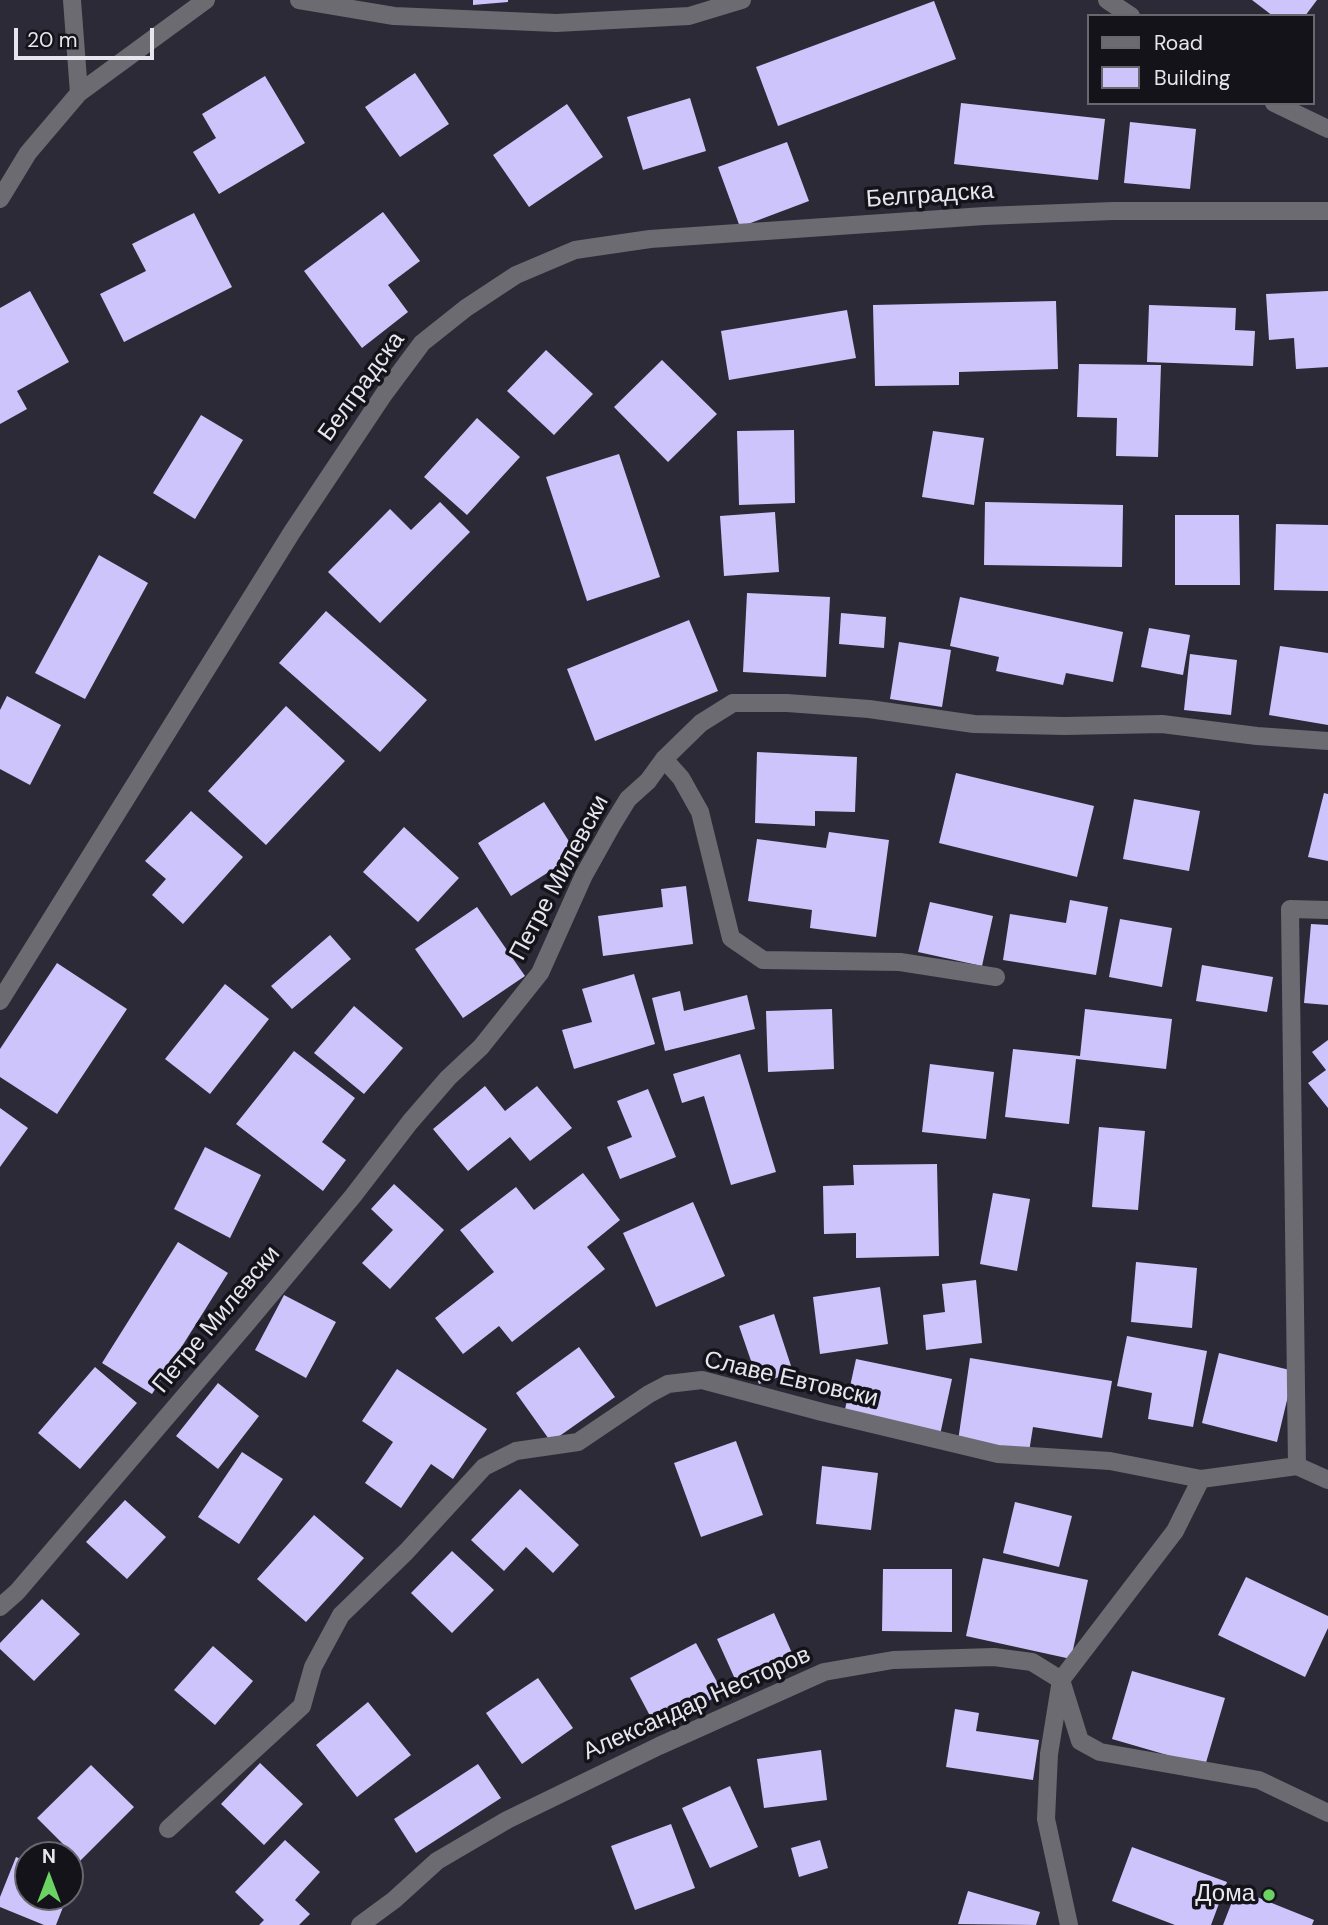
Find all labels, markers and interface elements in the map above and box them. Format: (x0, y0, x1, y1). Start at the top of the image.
scale bar (18, 14, 158, 58)
legend (1086, 14, 1314, 105)
text: 20 m (27, 26, 78, 54)
text: Road (1154, 29, 1203, 57)
text: Building (1154, 64, 1230, 92)
street label: Белградска (865, 177, 995, 215)
street label: Белградска (313, 327, 411, 447)
street label: Петре Милевски (504, 790, 616, 966)
street label: Петре Милевски (147, 1241, 287, 1399)
street label: Славе Евтовски (701, 1346, 881, 1414)
street label: Александар Несторов (579, 1641, 815, 1767)
north arrow (14, 1841, 84, 1911)
text: N (42, 1844, 56, 1869)
place label: Дома (1195, 1881, 1255, 1909)
marker: Дома (1261, 1887, 1277, 1903)

